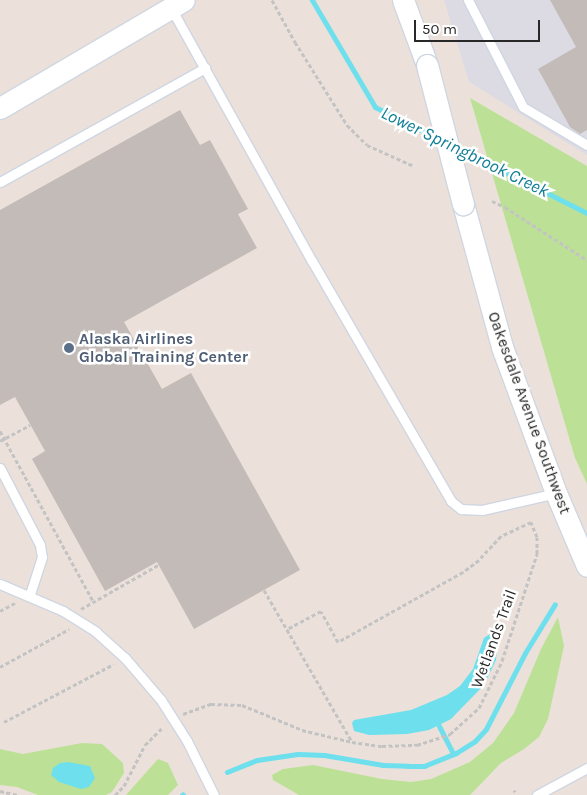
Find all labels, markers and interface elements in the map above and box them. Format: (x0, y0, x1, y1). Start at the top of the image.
scale bar (417, 10, 543, 42)
text: 50 m (422, 20, 457, 38)
water label: Lower Springbrook Creek (378, 102, 552, 202)
street label: Oakesdale Avenue Southwest (483, 309, 575, 517)
place label: Alaska Airlines Global Training Center (79, 329, 248, 367)
marker: Alaska Airlines Global Training Center (63, 342, 75, 354)
street label: Wetlands Trail (467, 587, 521, 691)

